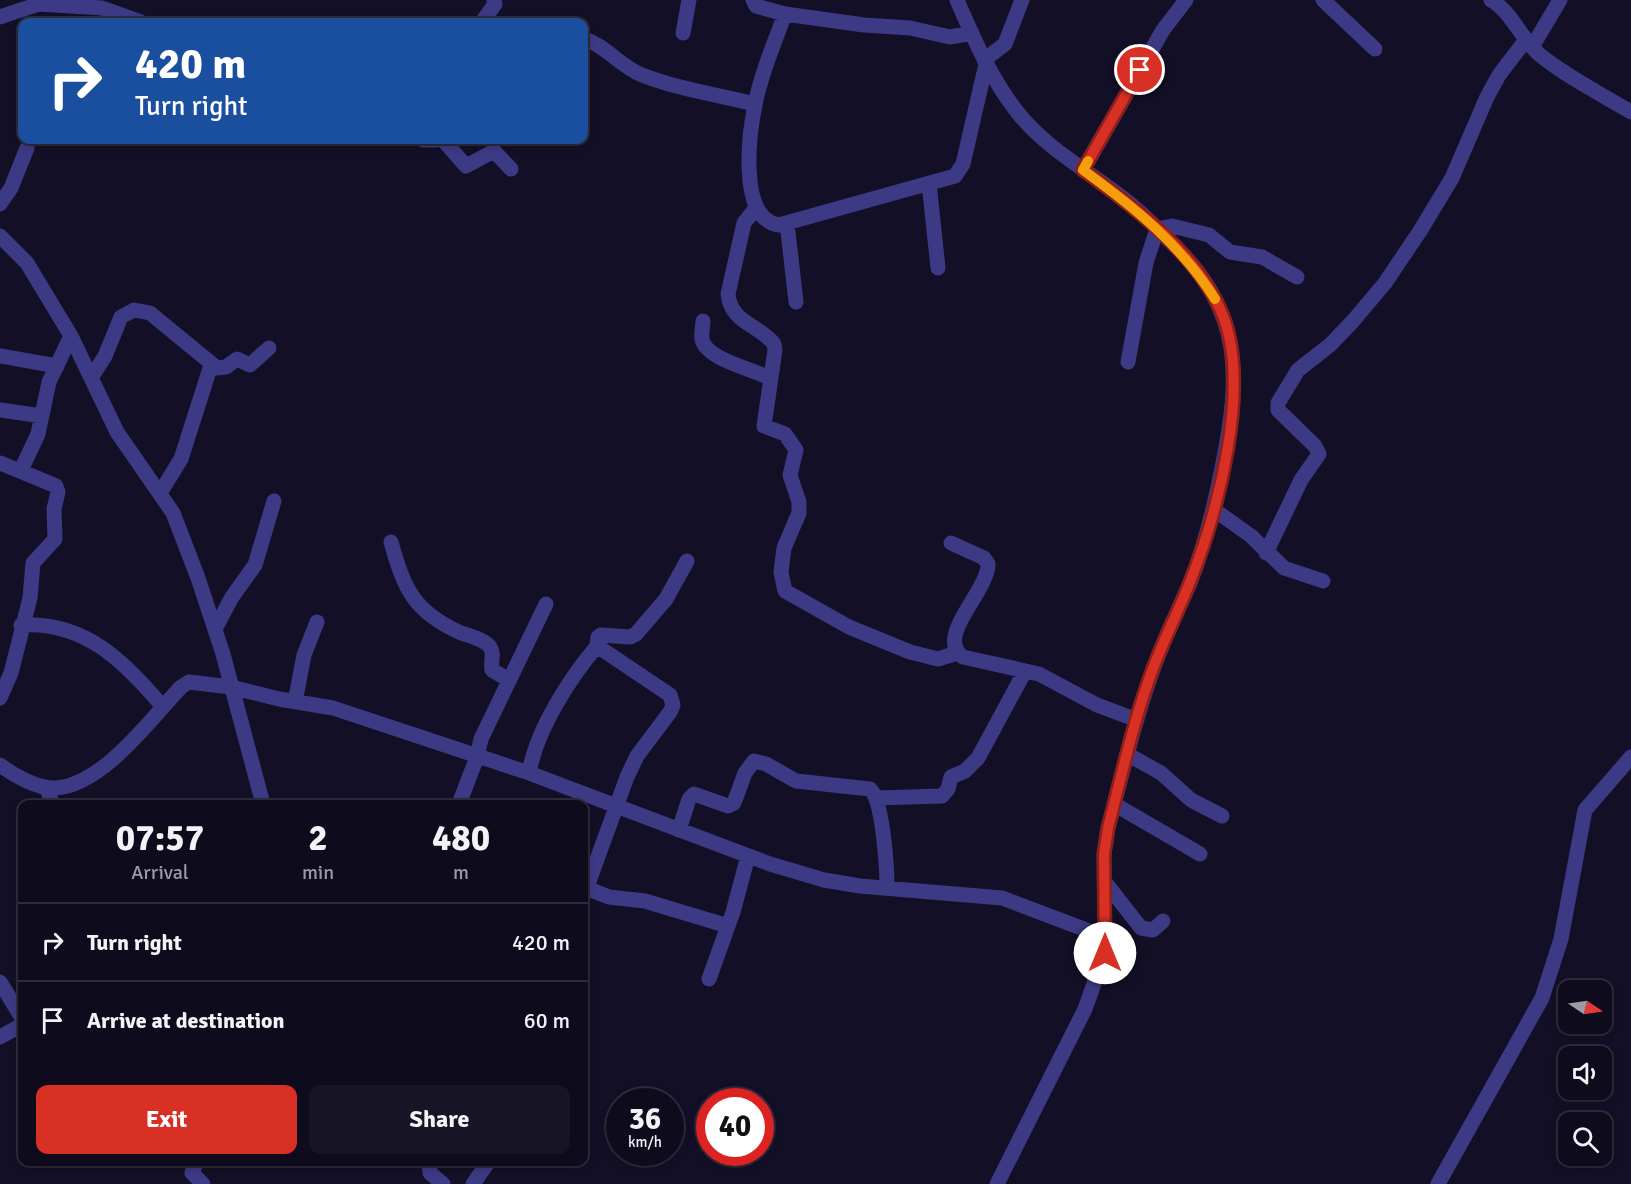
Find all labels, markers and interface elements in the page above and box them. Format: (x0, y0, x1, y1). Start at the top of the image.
text: 420 m (135, 39, 246, 90)
icon: right (36, 42, 114, 120)
pin (1114, 44, 1165, 95)
icon: arrive (1123, 53, 1156, 86)
text: Turn right (135, 90, 248, 123)
text: 07:57 (116, 816, 204, 861)
text: 2 (308, 816, 328, 861)
text: 480 (432, 816, 490, 861)
text: Arrival (131, 860, 189, 885)
text: min (302, 860, 334, 885)
text: m (453, 860, 469, 885)
position arrow (1073, 921, 1137, 985)
icon: right (36, 926, 69, 959)
text: Turn right (87, 929, 182, 956)
text: 420 m (512, 929, 570, 956)
north arrow (1558, 980, 1612, 1034)
map controls (1558, 980, 1612, 1166)
icon: arrive (36, 1004, 69, 1037)
text: Arrive at destination (87, 1007, 284, 1034)
text: 60 m (524, 1007, 570, 1034)
button: sound (1558, 1046, 1612, 1100)
button: Exit (36, 1085, 297, 1154)
button: Share (309, 1085, 570, 1154)
speed limit sign: 40 (696, 1088, 774, 1166)
text: 36 (629, 1101, 661, 1138)
button: search (1558, 1112, 1612, 1166)
text: km/h (628, 1133, 662, 1151)

